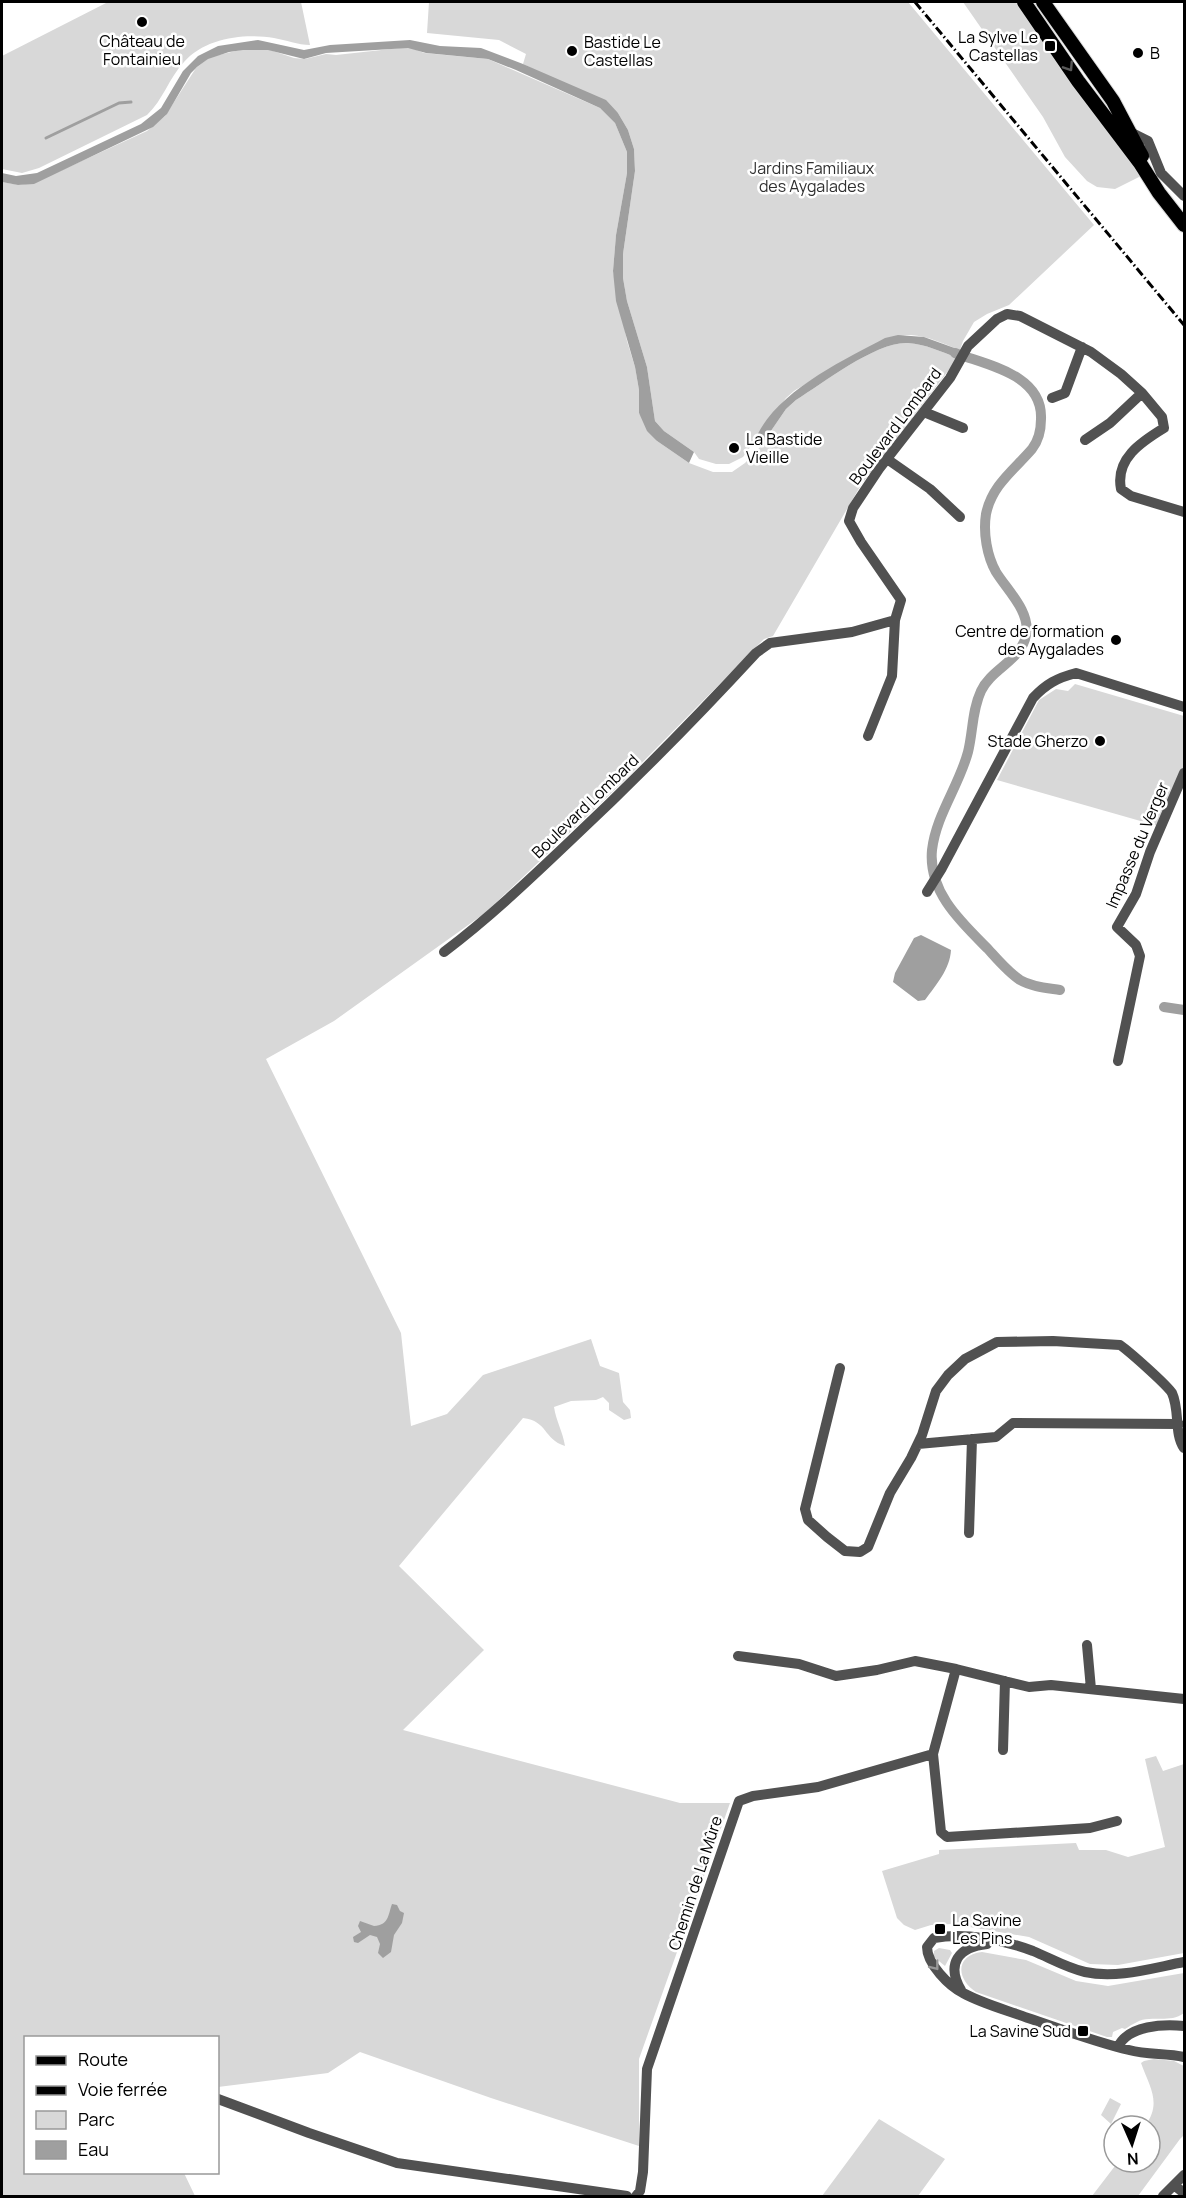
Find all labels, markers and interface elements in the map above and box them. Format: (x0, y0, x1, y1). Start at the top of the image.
marker: Château de Fontainieu (135, 15, 149, 29)
place label: La Sylve Le Castellas (958, 26, 1038, 66)
place label: Château de Fontainieu (99, 30, 185, 70)
place label: Bastide Le Castellas (584, 31, 661, 71)
marker: La Sylve Le Castellas (1043, 39, 1057, 53)
place label: B (1150, 42, 1160, 64)
marker: Bastide Le Castellas (565, 44, 579, 58)
marker: B (1131, 46, 1145, 60)
one-way arrow (1062, 61, 1074, 71)
park label: Jardins Familiaux des Aygalades (750, 157, 875, 197)
street label: Boulevard Lombard (844, 363, 946, 489)
place label: La Bastide Vieille (746, 428, 822, 468)
marker: La Bastide Vieille (727, 441, 741, 455)
place label: Centre de formation des Aygalades (955, 620, 1104, 660)
marker: Centre de formation des Aygalades (1109, 633, 1123, 647)
place label: Stade Gherzo (988, 730, 1088, 752)
marker: Stade Gherzo (1093, 734, 1107, 748)
street label: Boulevard Lombard (527, 749, 643, 863)
street label: Impasse du Verger (1100, 778, 1174, 912)
street label: Chemin de La Mûre (663, 1813, 727, 1953)
place label: La Savine Les Pins (952, 1909, 1021, 1949)
marker: La Savine Les Pins (933, 1922, 947, 1936)
one-way arrow (928, 1959, 939, 1970)
place label: La Savine Sud (970, 2020, 1071, 2042)
marker: La Savine Sud (1076, 2024, 1090, 2038)
legend (24, 2036, 219, 2174)
text: Route (78, 2047, 128, 2071)
text: Voie ferrée (78, 2077, 167, 2101)
text: Parc (78, 2107, 115, 2131)
north arrow (1102, 2114, 1162, 2174)
text: Eau (78, 2137, 109, 2161)
text: N (1126, 2148, 1139, 2170)

